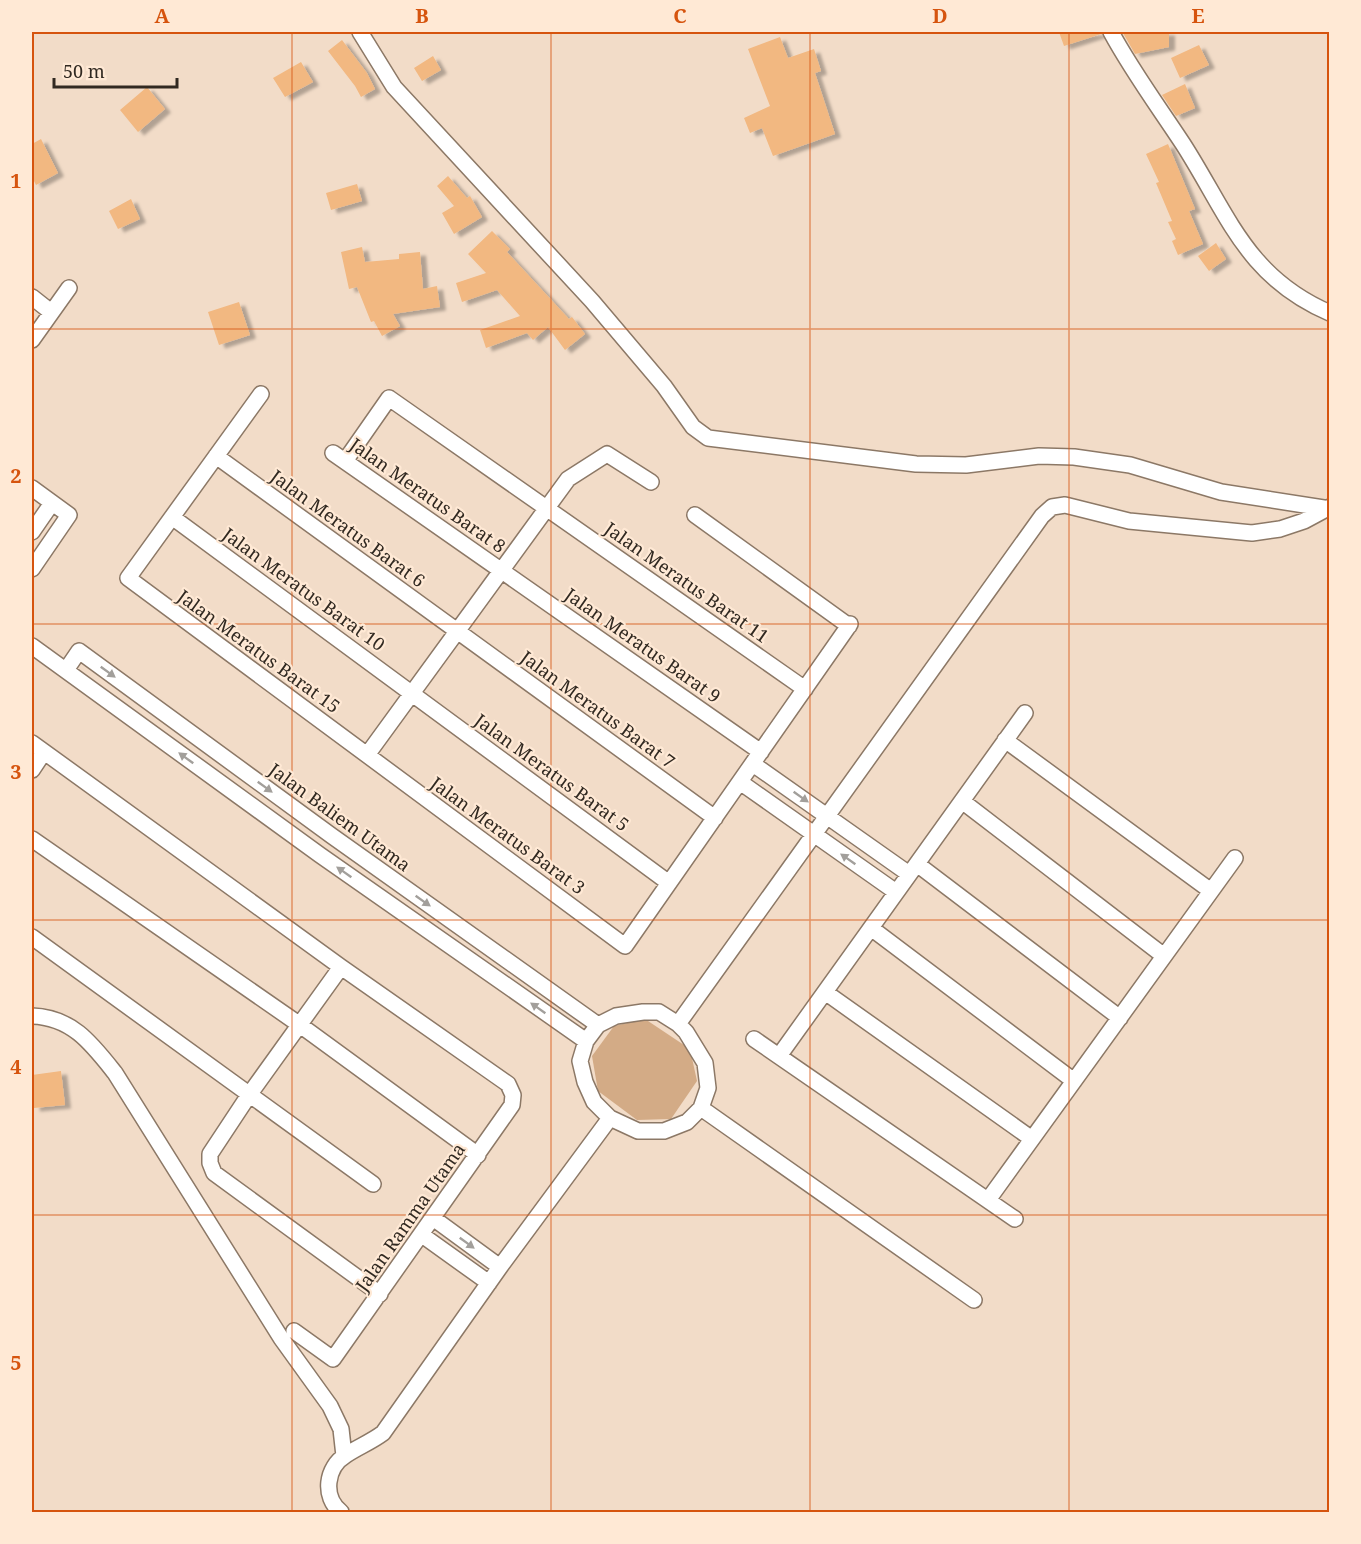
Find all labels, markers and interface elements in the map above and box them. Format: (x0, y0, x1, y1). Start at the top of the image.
text: A (154, 2, 170, 29)
text: B (415, 2, 429, 29)
text: C (673, 2, 687, 29)
text: D (932, 2, 948, 29)
text: E (1191, 2, 1205, 29)
scale bar (54, 51, 177, 89)
text: 50 m (63, 59, 105, 83)
text: 1 (10, 167, 22, 194)
street label: Jalan Meratus Barat 8 (344, 432, 511, 558)
text: 2 (10, 462, 22, 489)
street label: Jalan Meratus Barat 6 (265, 463, 430, 592)
street label: Jalan Meratus Barat 11 (599, 516, 774, 648)
street label: Jalan Meratus Barat 10 (217, 521, 390, 656)
street label: Jalan Meratus Barat 9 (559, 582, 726, 708)
street label: Jalan Meratus Barat 15 (172, 583, 345, 718)
street label: Jalan Meratus Barat 7 (515, 644, 680, 773)
one-way arrow (99, 666, 115, 678)
street label: Jalan Meratus Barat 5 (469, 707, 634, 836)
one-way arrow (179, 752, 194, 764)
street label: Jalan Baliem Utama (264, 757, 416, 877)
text: 3 (10, 758, 22, 785)
street label: Jalan Meratus Barat 3 (425, 770, 590, 899)
one-way arrow (257, 781, 273, 794)
one-way arrow (792, 791, 808, 803)
one-way arrow (841, 853, 857, 865)
one-way arrow (337, 866, 353, 878)
one-way arrow (415, 895, 431, 907)
one-way arrow (531, 1002, 547, 1014)
text: 4 (10, 1053, 22, 1080)
street label: Jalan Ramma Utama (349, 1138, 470, 1297)
one-way arrow (458, 1237, 474, 1249)
text: 5 (10, 1349, 22, 1376)

